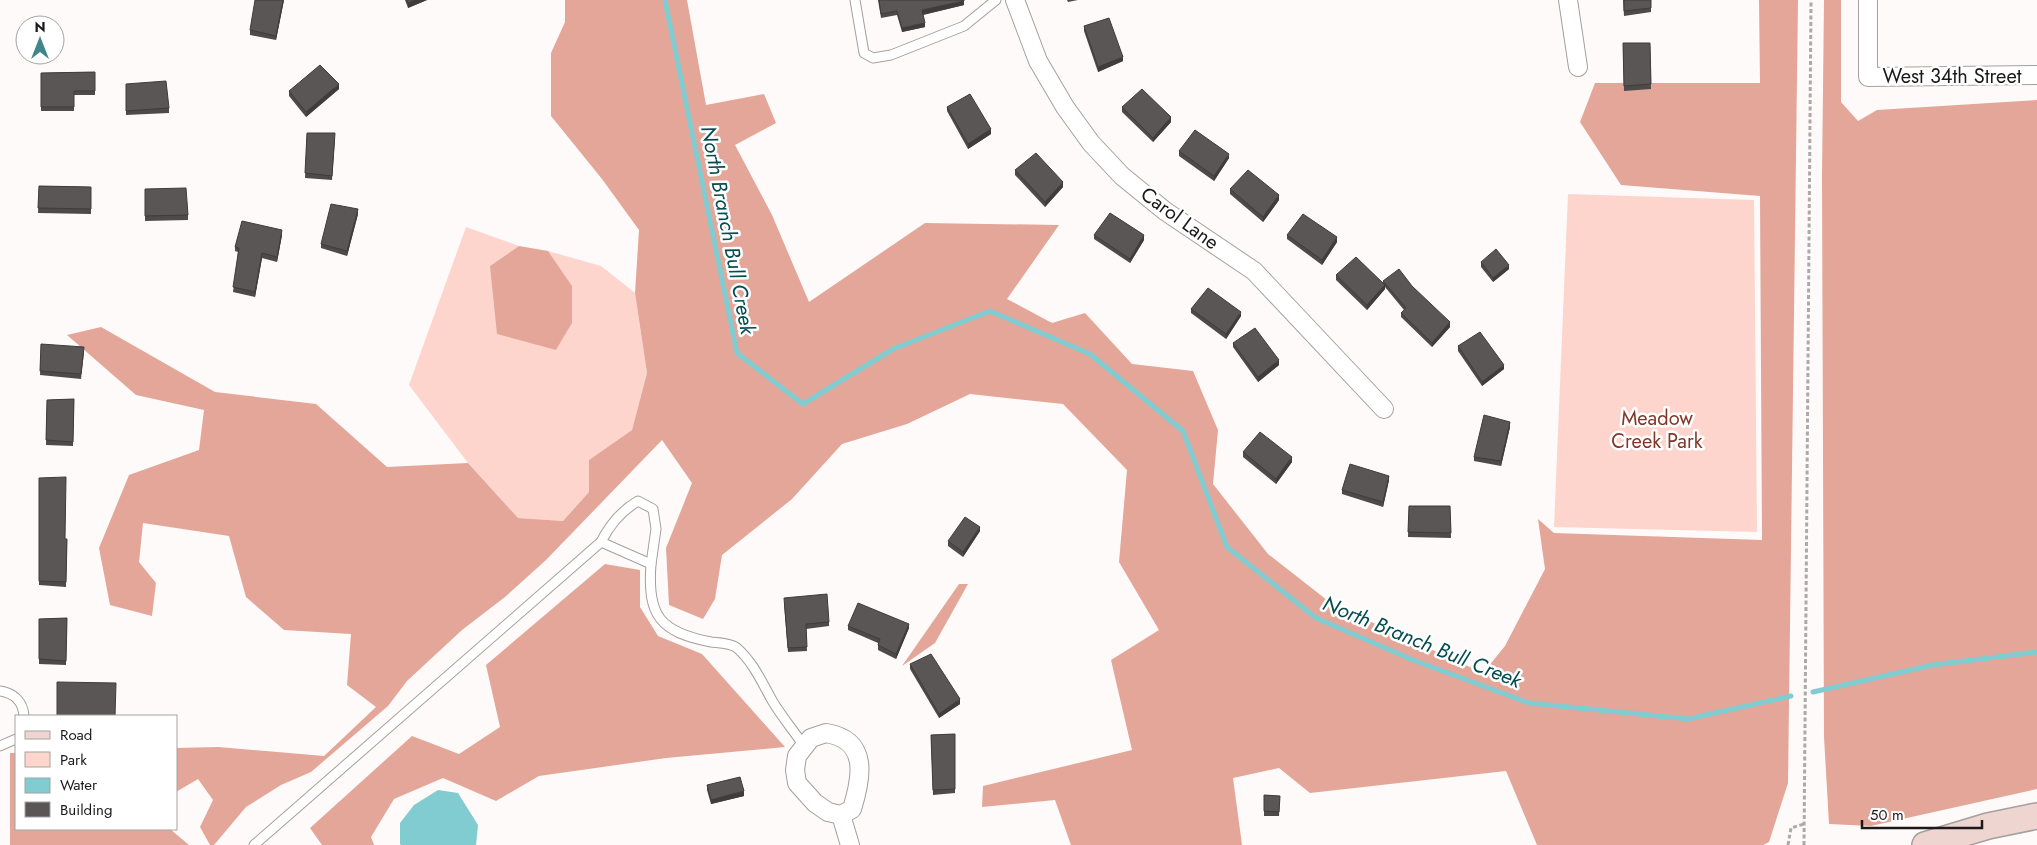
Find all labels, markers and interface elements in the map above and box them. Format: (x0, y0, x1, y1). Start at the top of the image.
north arrow (15, 15, 65, 65)
text: N (34, 17, 46, 37)
street label: West 34th Street (1883, 62, 2022, 91)
water label: North Branch Bull Creek (693, 123, 763, 338)
street label: Carol Lane (1134, 180, 1225, 257)
park label: Meadow Creek Park (1611, 404, 1703, 456)
water label: North Branch Bull Creek (1318, 588, 1527, 696)
legend (15, 715, 178, 830)
text: Road (60, 724, 92, 746)
text: Park (60, 749, 87, 771)
text: Water (60, 774, 98, 796)
scale bar (1862, 798, 1982, 830)
text: Building (60, 799, 112, 821)
text: 50 m (1870, 804, 1904, 826)

